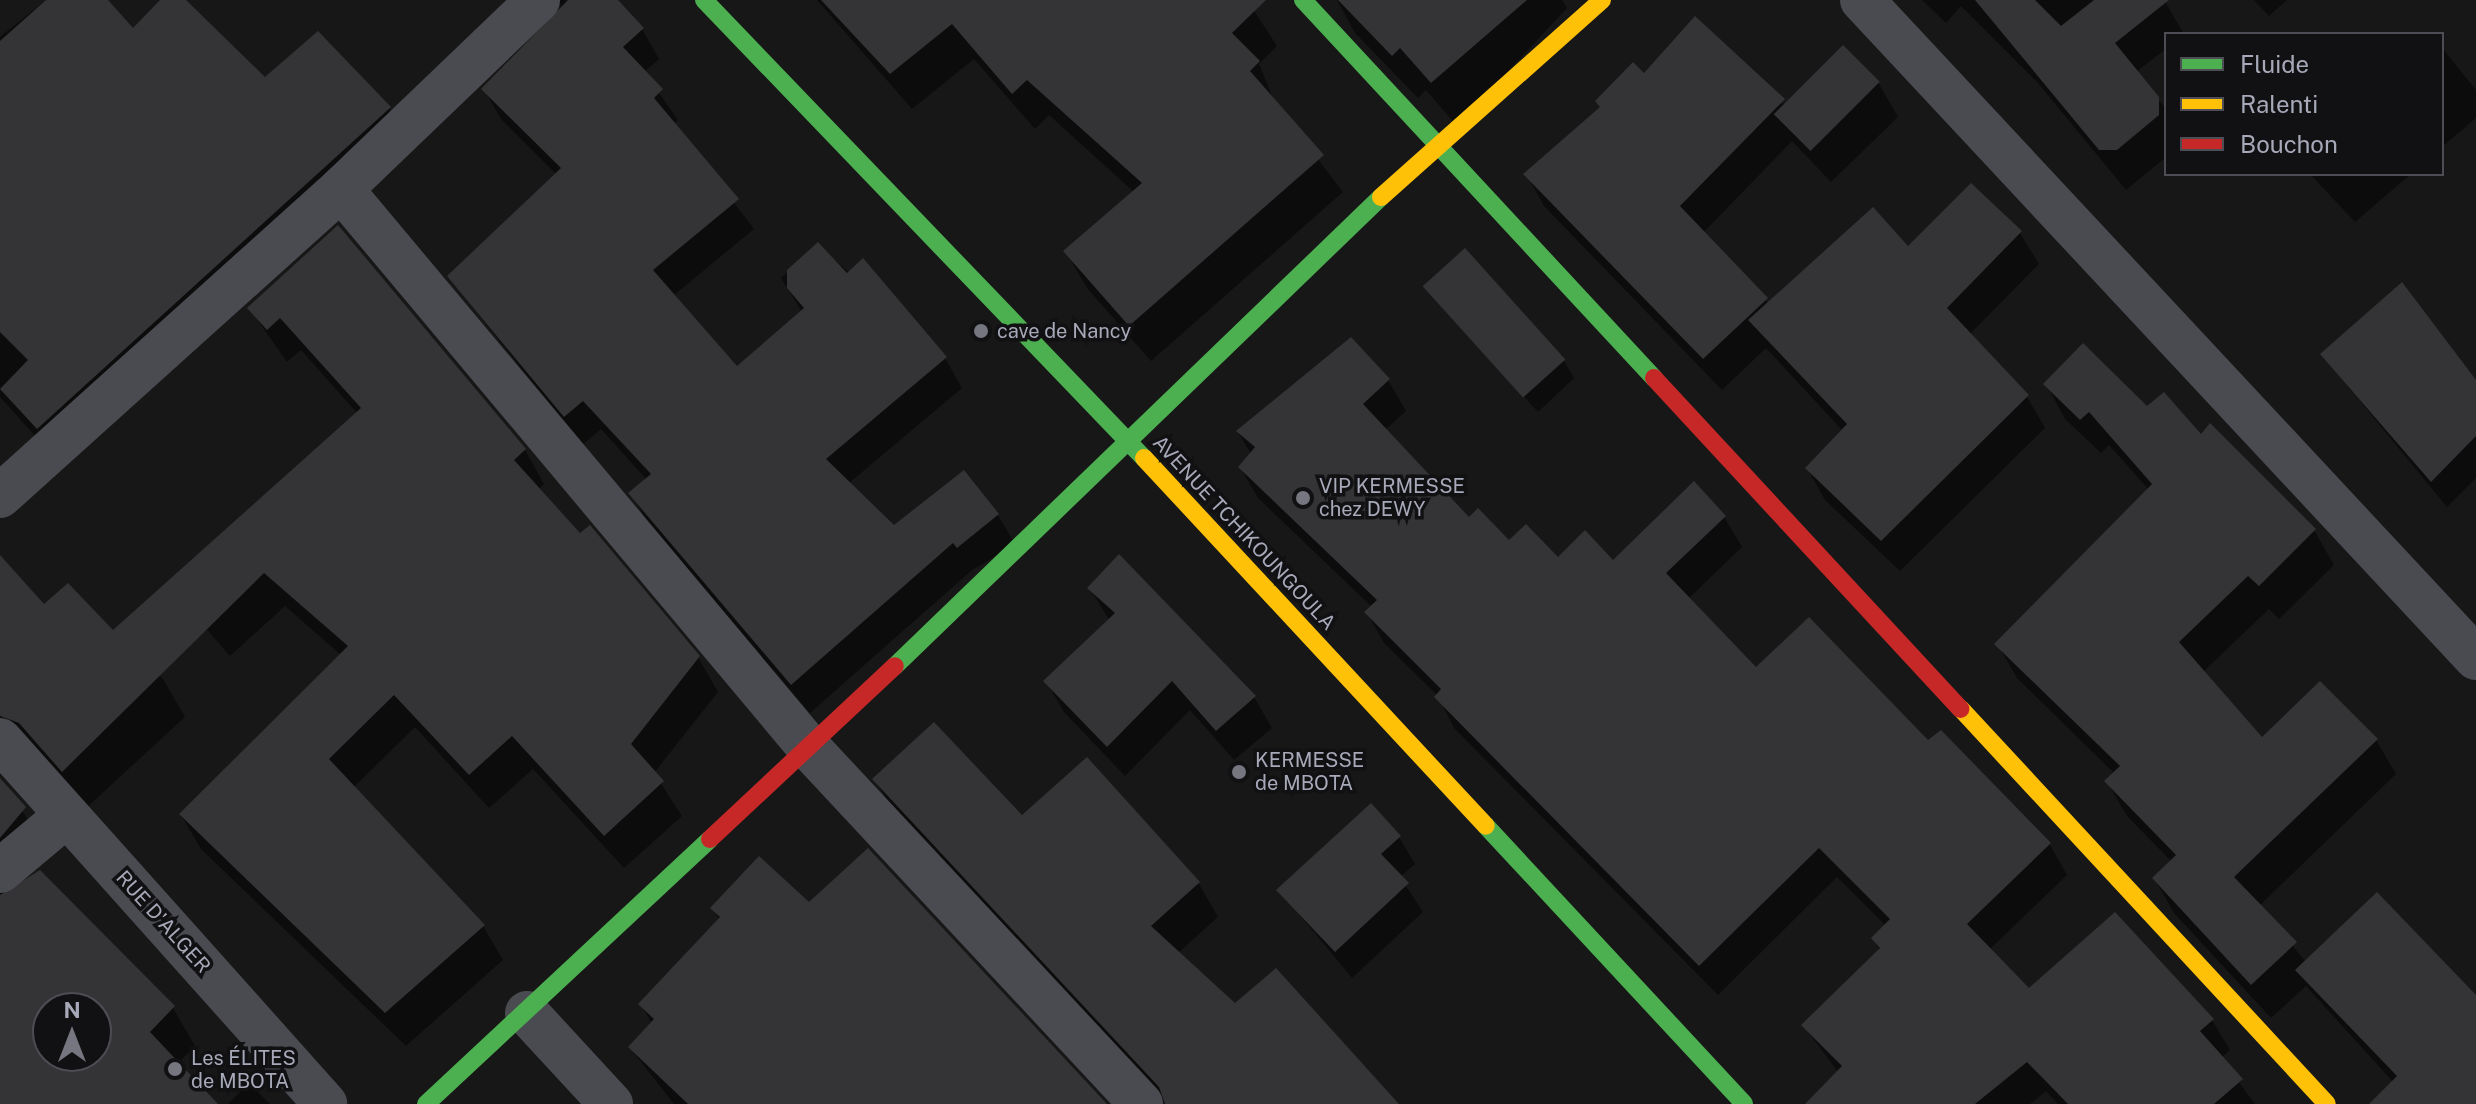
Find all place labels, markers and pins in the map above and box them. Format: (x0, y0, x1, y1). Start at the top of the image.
place label: cave de Nancy (997, 319, 1132, 343)
marker: cave de Nancy (972, 322, 990, 340)
place label: VIP KERMESSE chez DEWY (1319, 474, 1465, 521)
marker: VIP KERMESSE chez DEWY (1294, 489, 1312, 507)
place label: KERMESSE de MBOTA (1255, 748, 1364, 795)
marker: KERMESSE de MBOTA (1230, 763, 1248, 781)
place label: Les ÉLITES de MBOTA (191, 1046, 296, 1093)
marker: Les ÉLITES de MBOTA (166, 1060, 184, 1078)

